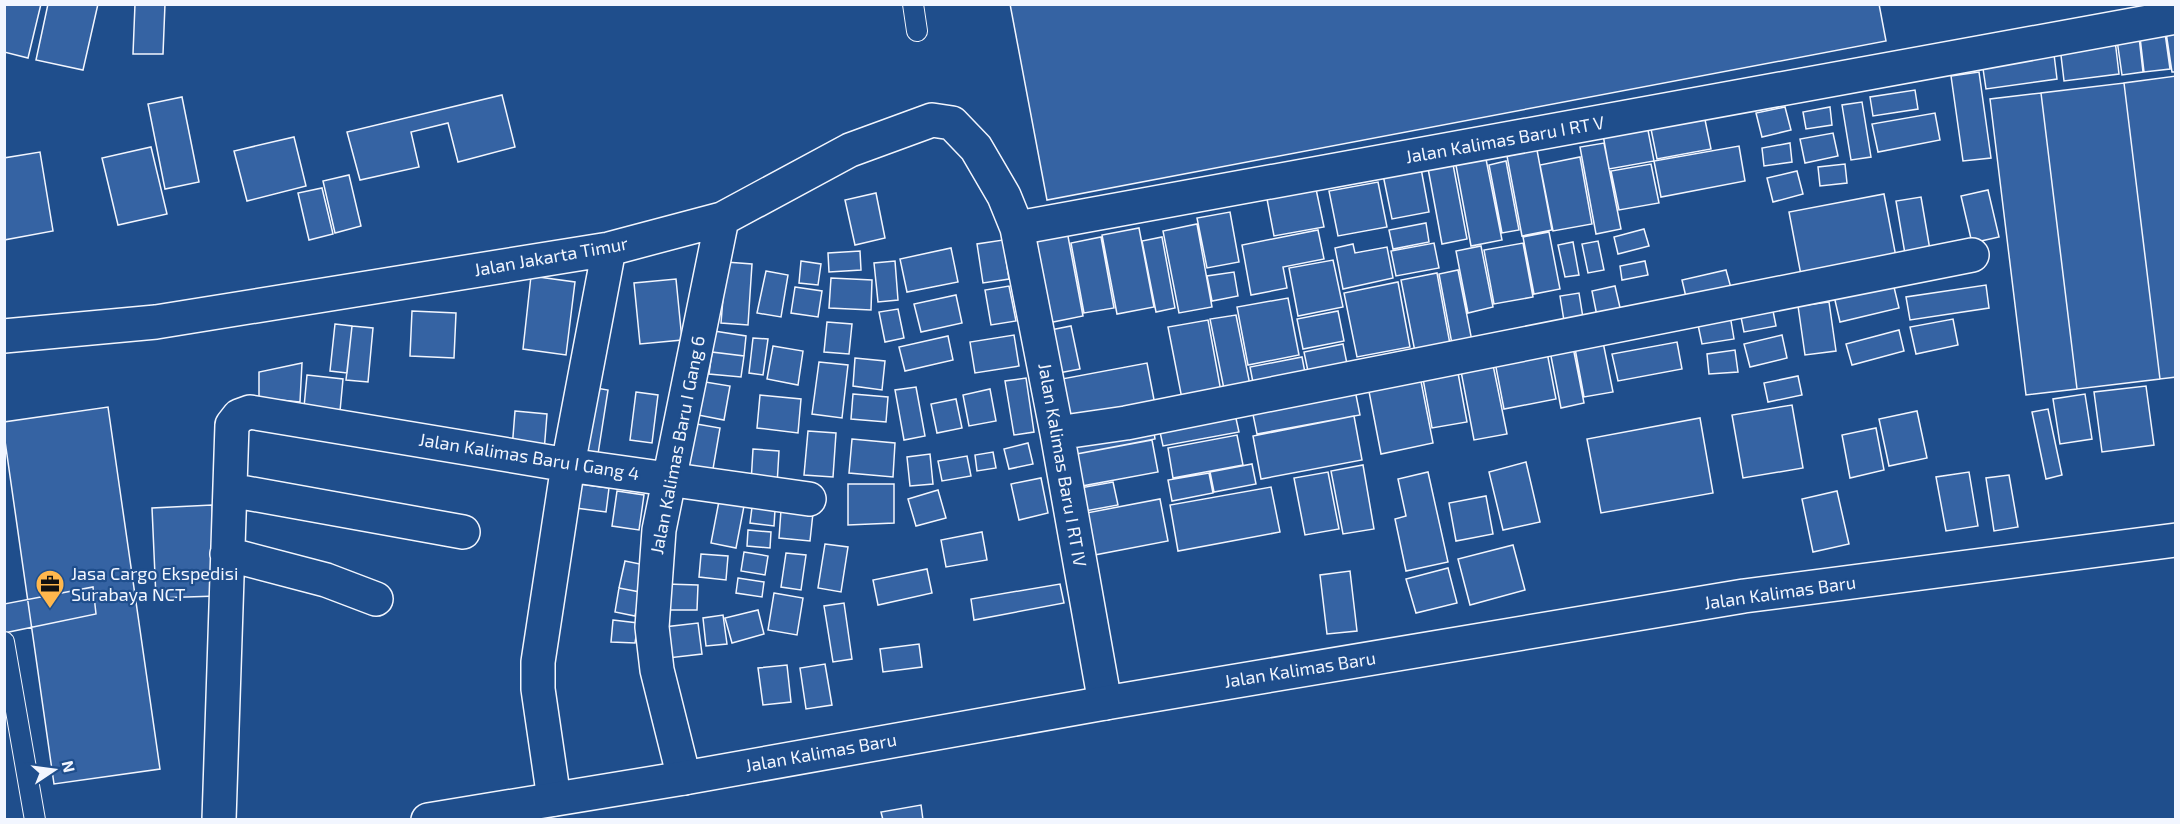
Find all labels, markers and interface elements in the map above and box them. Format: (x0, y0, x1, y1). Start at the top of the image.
street label: Jalan Kalimas Baru I RT V (1404, 111, 1606, 167)
street label: Jalan Jakarta Timur (472, 232, 630, 280)
street label: Jalan Kalimas Baru I Gang 6 (645, 334, 709, 556)
street label: Jalan Kalimas Baru I RT IV (1034, 361, 1092, 569)
street label: Jalan Kalimas Baru I Gang 4 (417, 428, 641, 484)
place label: Jasa Cargo Ekspedisi Surabaya NCT (71, 562, 238, 605)
office icon: Jasa Cargo Ekspedisi Surabaya NCT (34, 568, 66, 610)
street label: Jalan Kalimas Baru (1702, 570, 1857, 614)
street label: Jalan Kalimas Baru (1222, 646, 1377, 692)
street label: Jalan Kalimas Baru (743, 728, 898, 776)
north arrow (24, 740, 84, 800)
text: N (59, 759, 80, 774)

